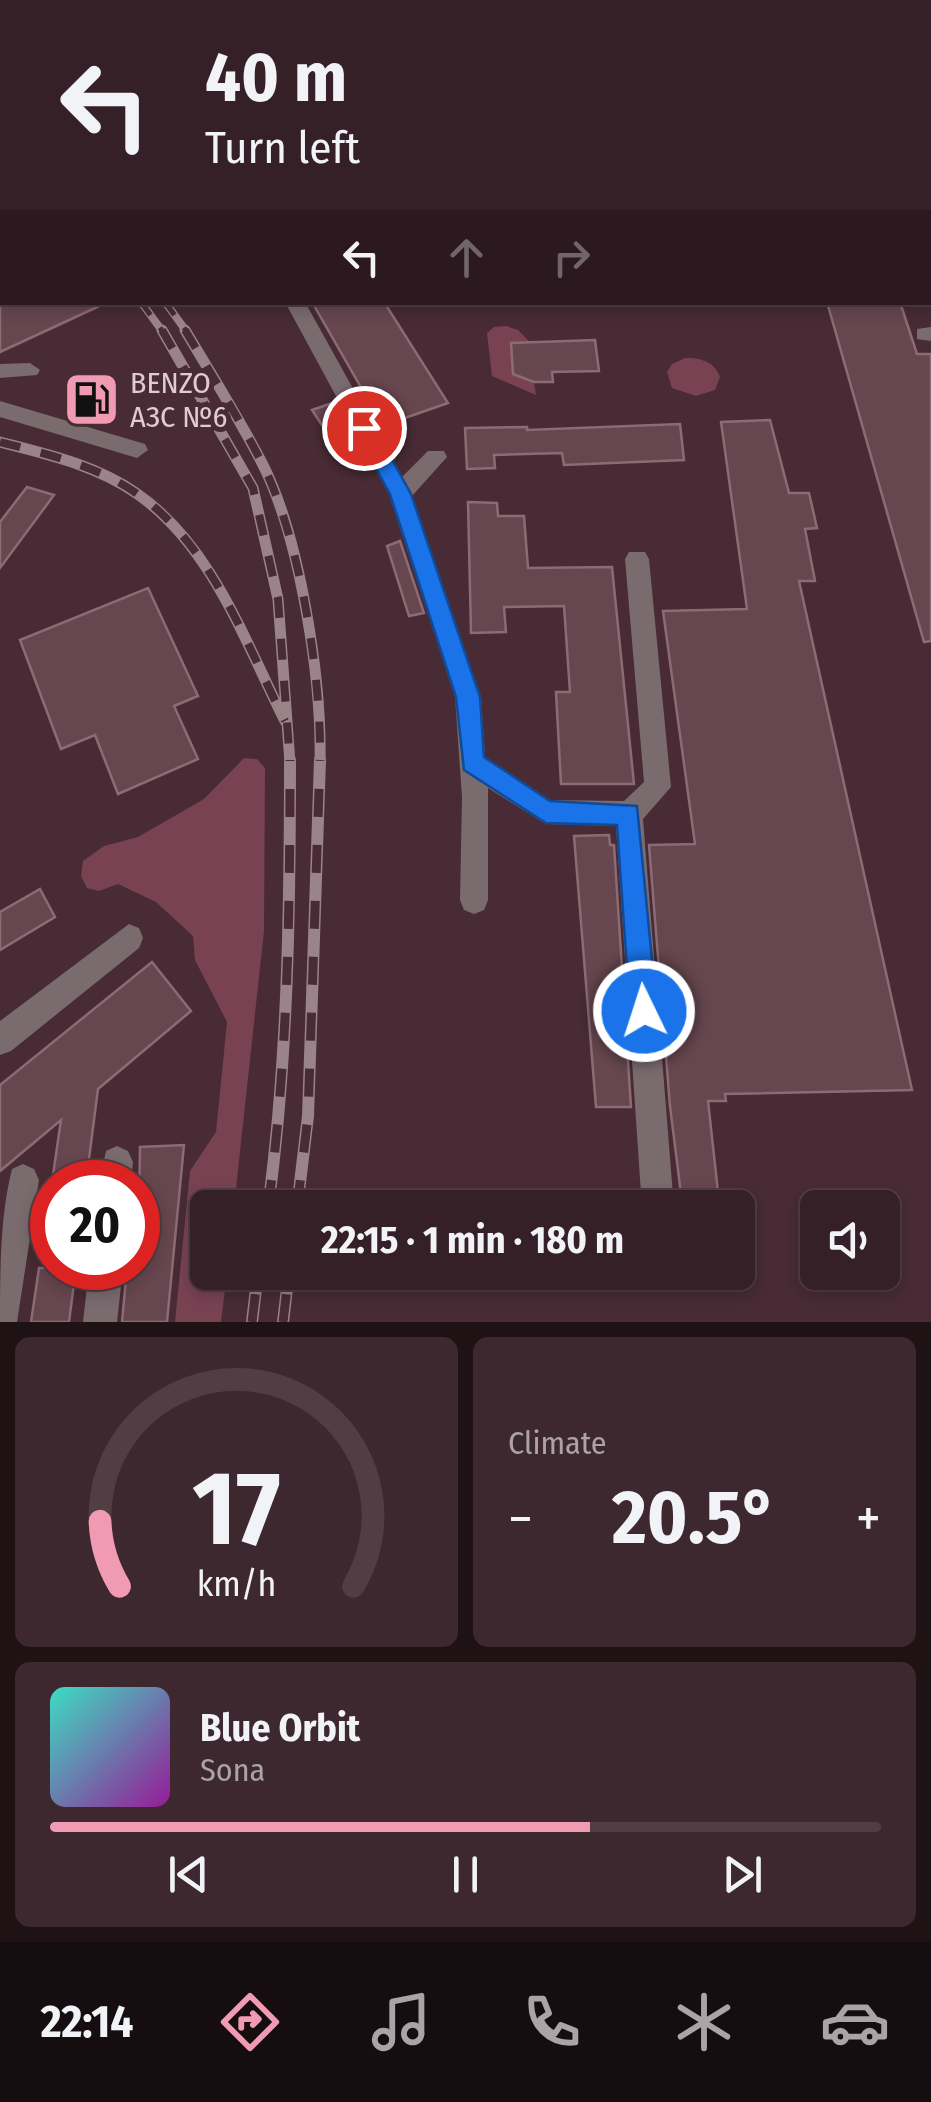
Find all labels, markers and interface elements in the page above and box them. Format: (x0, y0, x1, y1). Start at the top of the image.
text: 40 m (205, 36, 347, 120)
icon: left (40, 40, 170, 170)
text: Turn left (205, 121, 360, 175)
icon: left (334, 230, 389, 285)
icon: ahead (439, 230, 494, 285)
icon: right (544, 230, 599, 285)
place label: BENZO АЗС №6 (130, 365, 227, 435)
fuel station icon: BENZO АЗС №6 (61, 370, 121, 430)
pin (322, 386, 407, 471)
icon: arrive (337, 401, 392, 456)
position arrow (592, 959, 696, 1063)
speed limit sign: 20 (30, 1160, 160, 1290)
map controls (800, 1190, 900, 1290)
button: sound (800, 1190, 900, 1290)
text: 22:15 · 1 min · 180 m (321, 1217, 624, 1263)
text: Climate (508, 1424, 607, 1462)
text: 17 (192, 1447, 281, 1572)
text: 20.5° (612, 1473, 777, 1563)
text: − (508, 1486, 533, 1552)
text: + (856, 1486, 881, 1552)
text: km/h (197, 1563, 276, 1605)
text: Blue Orbit (200, 1705, 360, 1751)
text: Sona (200, 1751, 265, 1789)
icon: previous (161, 1847, 216, 1902)
icon: pause (438, 1847, 493, 1902)
icon: next (715, 1847, 770, 1902)
icon: directions (215, 1987, 285, 2057)
icon: music (366, 1987, 436, 2057)
icon: phone (517, 1987, 587, 2057)
icon: climate (669, 1987, 739, 2057)
icon: car (820, 1987, 890, 2057)
text: 22:14 (41, 1995, 133, 2049)

